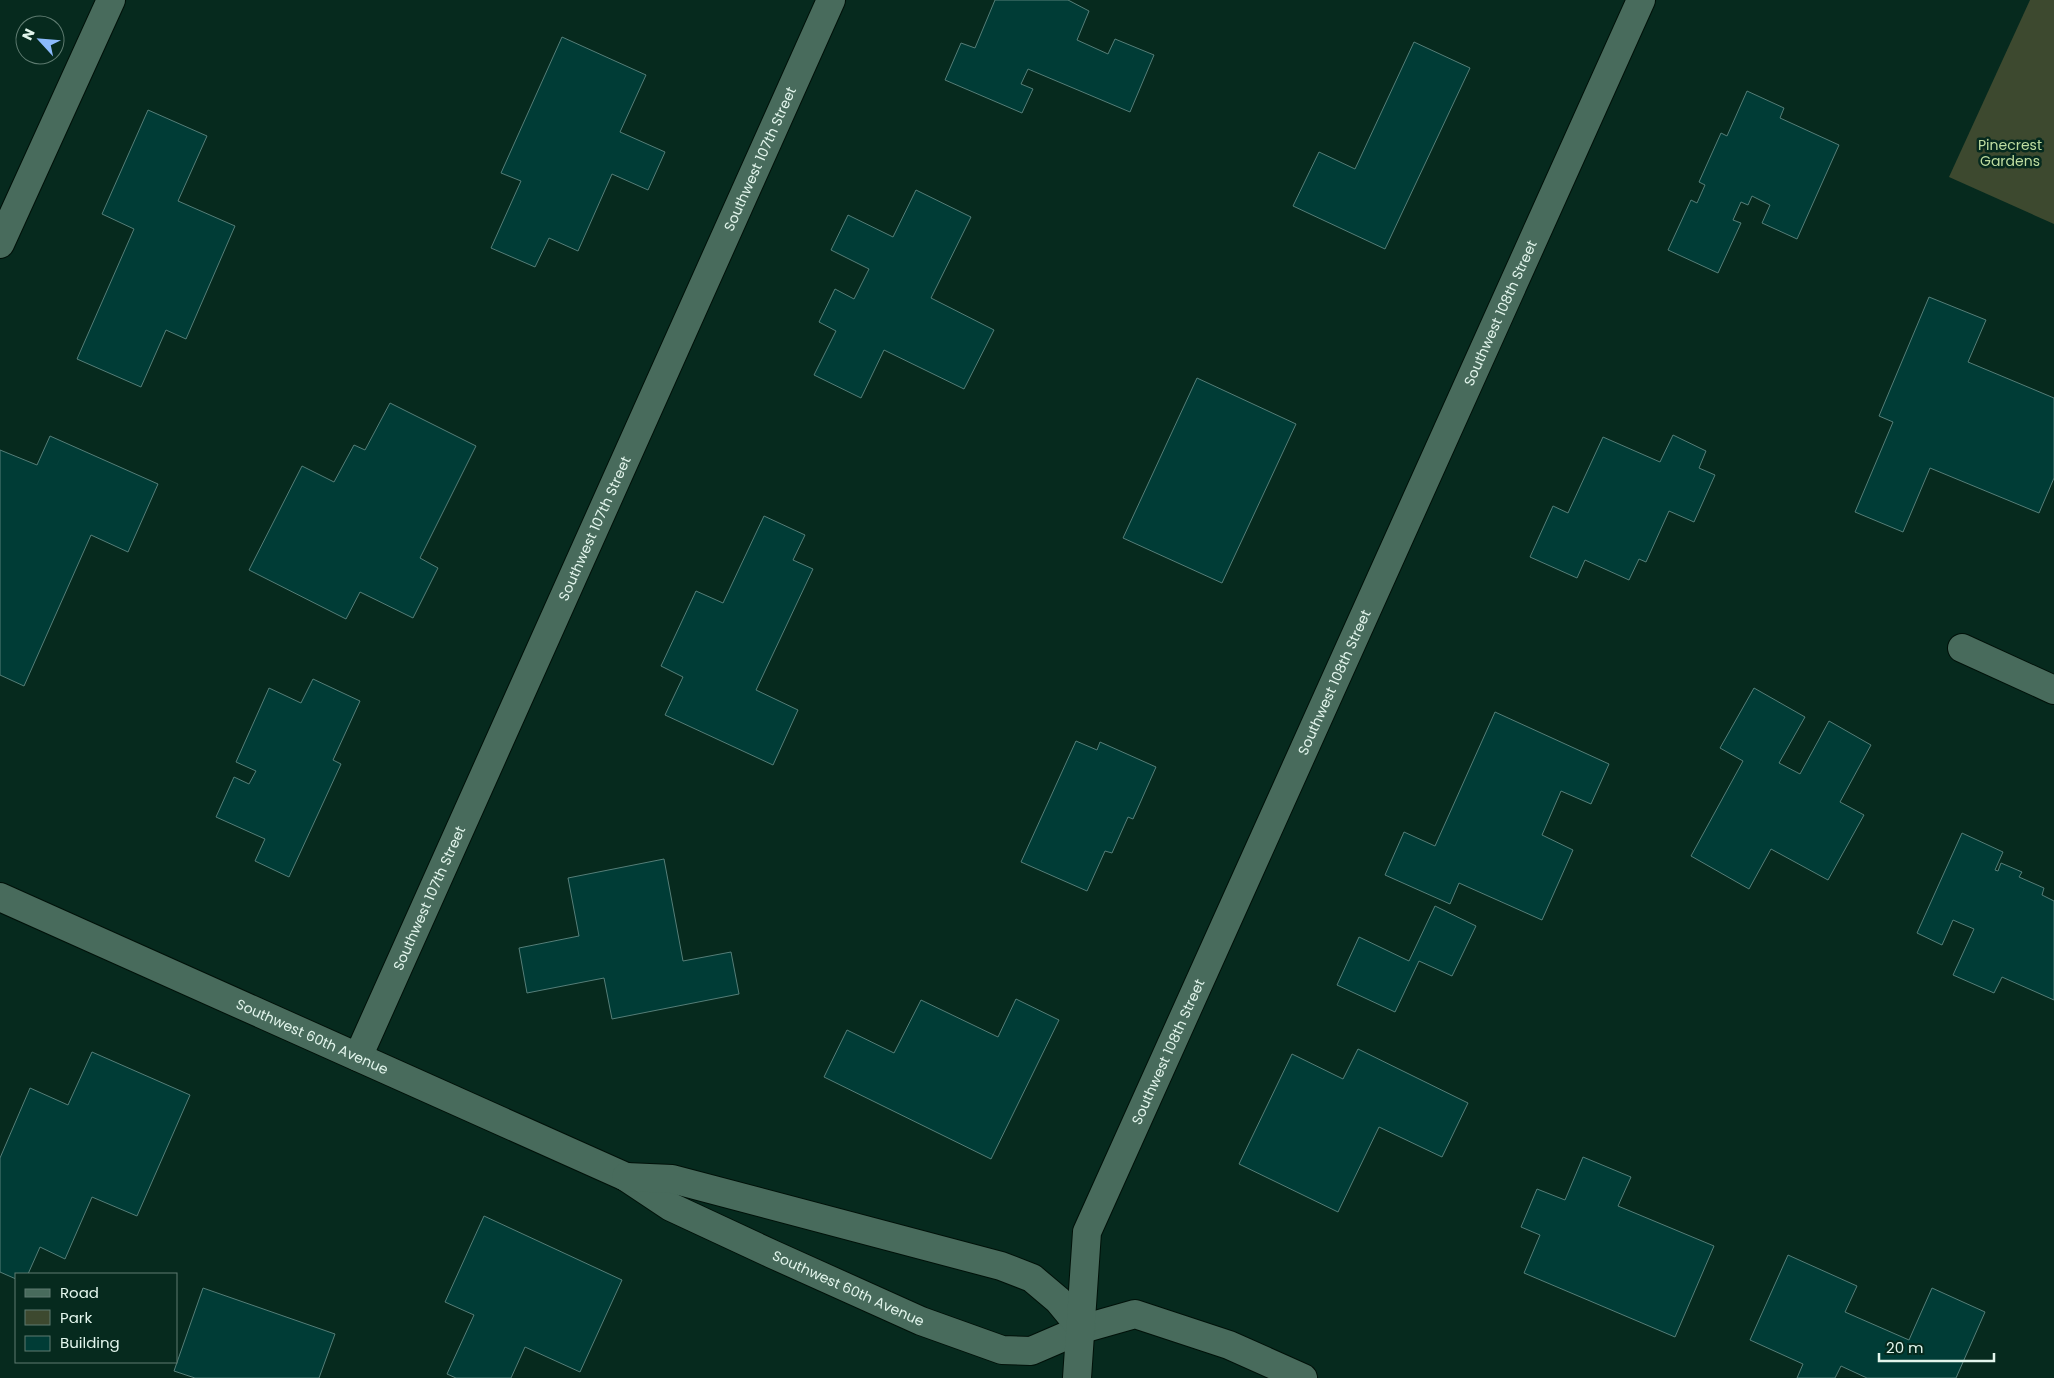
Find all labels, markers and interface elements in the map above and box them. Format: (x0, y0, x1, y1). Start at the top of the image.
north arrow (15, 15, 65, 65)
text: N (17, 25, 40, 43)
street label: Southwest 107th Street (719, 83, 801, 234)
park label: Pinecrest Gardens (1978, 135, 2042, 171)
street label: Southwest 108th Street (1459, 237, 1542, 389)
street label: Southwest 107th Street (553, 453, 636, 604)
street label: Southwest 108th Street (1293, 606, 1376, 758)
street label: Southwest 107th Street (388, 823, 470, 974)
street label: Southwest 108th Street (1127, 976, 1209, 1128)
street label: Southwest 60th Avenue (233, 994, 392, 1080)
street label: Southwest 60th Avenue (769, 1245, 928, 1331)
legend (15, 1273, 178, 1363)
text: Road (60, 1282, 99, 1303)
text: Park (60, 1307, 92, 1328)
scale bar (1879, 1330, 1994, 1362)
text: Building (60, 1332, 120, 1353)
text: 20 m (1886, 1337, 1924, 1358)

